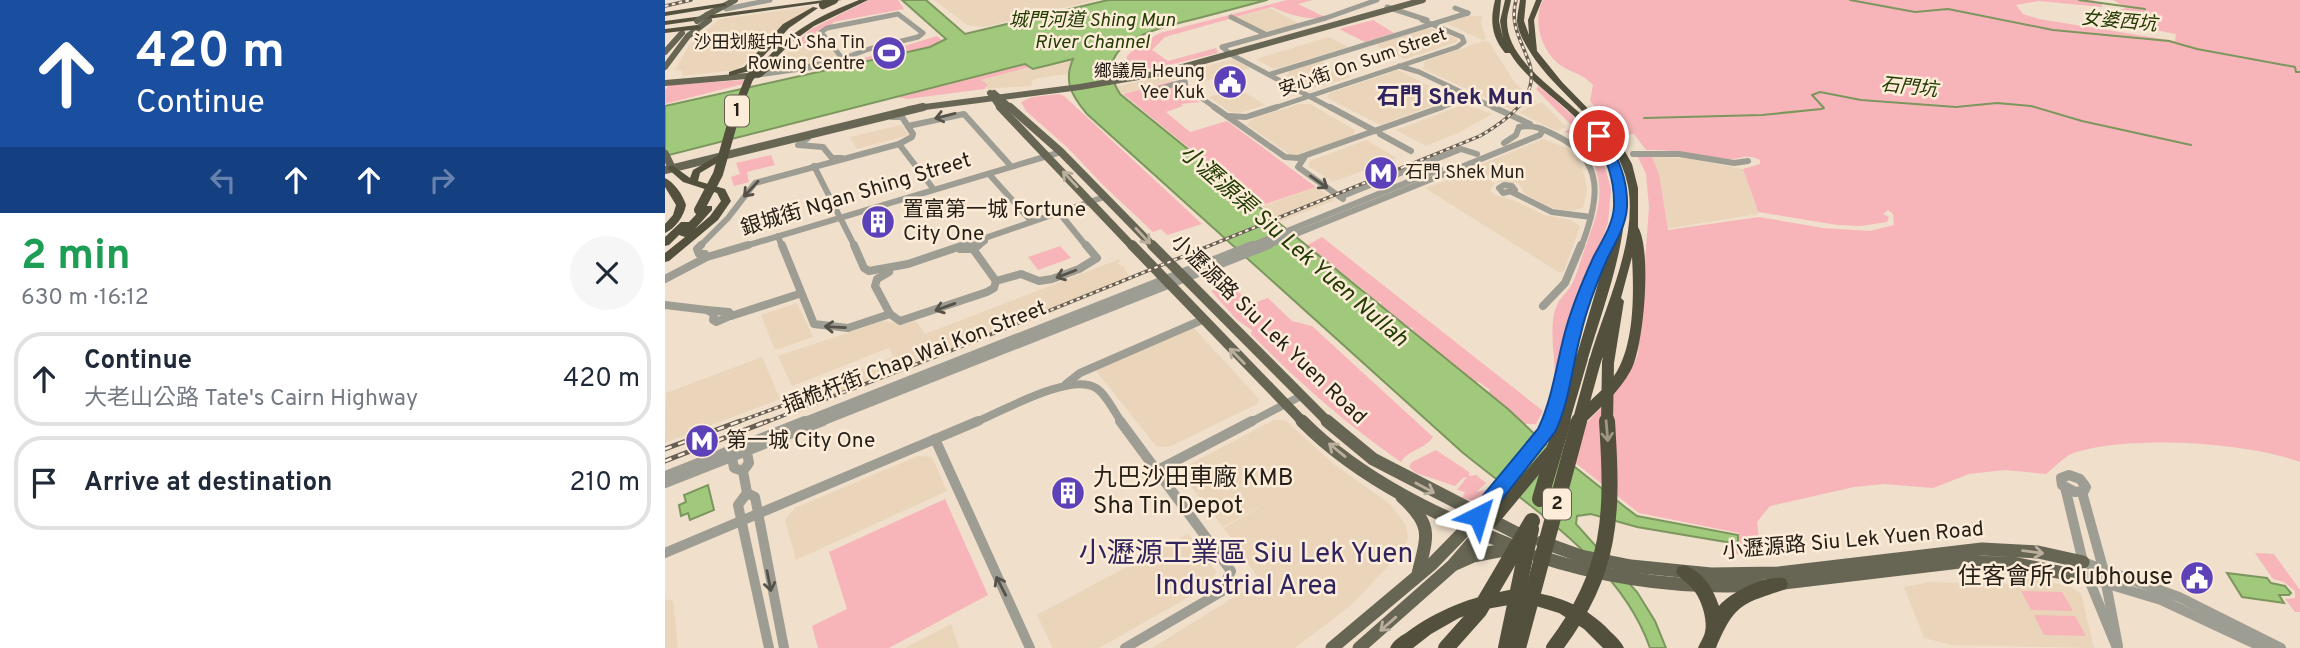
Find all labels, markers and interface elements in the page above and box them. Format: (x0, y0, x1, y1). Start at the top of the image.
water label: 女婆西坑 (2080, 7, 2161, 38)
water label: 城門河道 Shing Mun River Channel (1009, 9, 1176, 55)
text: 420 m (136, 23, 285, 85)
street label: 安心街 On Sum Street (1276, 23, 1450, 103)
icon: ahead (21, 28, 112, 119)
place label: 沙田划艇中心 Sha Tin Rowing Centre (694, 32, 865, 76)
sports icon: 沙田划艇中心 Sha Tin Rowing Centre (870, 34, 908, 72)
place label: 鄉議局 Heung Yee Kuk (1094, 61, 1205, 105)
public building icon: 鄉議局 Heung Yee Kuk (1211, 63, 1249, 101)
water label: 石門坑 (1879, 73, 1942, 103)
text: Continue (136, 84, 265, 124)
district label: 石門 Shek Mun (1377, 84, 1533, 113)
road number: 1 (725, 96, 749, 127)
pin (1569, 106, 1629, 166)
one-way arrow (934, 110, 957, 124)
icon: arrive (1580, 117, 1618, 155)
water label: 小瀝源渠 Siu Lek Yuen Nullah (1173, 140, 1414, 355)
street label: 銀城街 Ngan Shing Street (738, 147, 974, 243)
metro station icon: 石門 Shek Mun (1362, 154, 1400, 192)
icon: left (204, 161, 242, 199)
icon: ahead (277, 161, 315, 199)
icon: ahead (350, 161, 388, 199)
icon: right (423, 161, 461, 199)
place label: 石門 Shek Mun (1405, 162, 1525, 185)
one-way arrow (1062, 170, 1079, 187)
one-way arrow (1309, 175, 1328, 189)
one-way arrow (743, 180, 760, 197)
place label: 置富第一城 Fortune City One (903, 197, 1086, 248)
building icon: 置富第一城 Fortune City One (859, 203, 897, 241)
one-way arrow (1135, 228, 1152, 245)
street label: 小瀝源路 Siu Lek Yuen Road (1164, 229, 1372, 431)
text: 2 min (21, 231, 131, 284)
button: close (570, 236, 644, 310)
one-way arrow (1055, 269, 1077, 281)
text: 630 m · 16:12 (21, 284, 149, 313)
street label: 插桅杆街 Chap Wai Kon Street (779, 295, 1051, 421)
one-way arrow (934, 302, 956, 314)
one-way arrow (824, 321, 847, 334)
text: Continue (84, 345, 192, 378)
one-way arrow (1229, 348, 1246, 365)
icon: ahead (25, 360, 63, 398)
text: 420 m (563, 363, 640, 396)
text: 大老山公路 Tate's Cairn Highway (84, 385, 418, 414)
one-way arrow (1601, 419, 1614, 442)
metro station icon: 第一城 City One (683, 422, 721, 460)
place label: 第一城 City One (726, 428, 875, 455)
one-way arrow (1328, 442, 1346, 457)
icon: arrive (25, 464, 63, 502)
place label: 九巴沙田車廠 KMB Sha Tin Depot (1093, 464, 1293, 522)
text: Arrive at destination (84, 467, 332, 500)
text: 210 m (570, 467, 640, 500)
building icon: 九巴沙田車廠 KMB Sha Tin Depot (1049, 474, 1087, 512)
position arrow (1441, 479, 1515, 553)
one-way arrow (1414, 482, 1435, 496)
road number: 2 (1543, 489, 1571, 520)
street label: 小瀝源路 Siu Lek Yuen Road (1721, 516, 1985, 566)
district label: 小瀝源工業區 Siu Lek Yuen Industrial Area (1079, 537, 1413, 605)
one-way arrow (2021, 546, 2044, 559)
public building icon: 住客會所 Clubhouse (2178, 559, 2216, 597)
place label: 住客會所 Clubhouse (1958, 563, 2173, 593)
one-way arrow (763, 569, 777, 592)
one-way arrow (994, 576, 1008, 597)
one-way arrow (1380, 616, 1398, 632)

